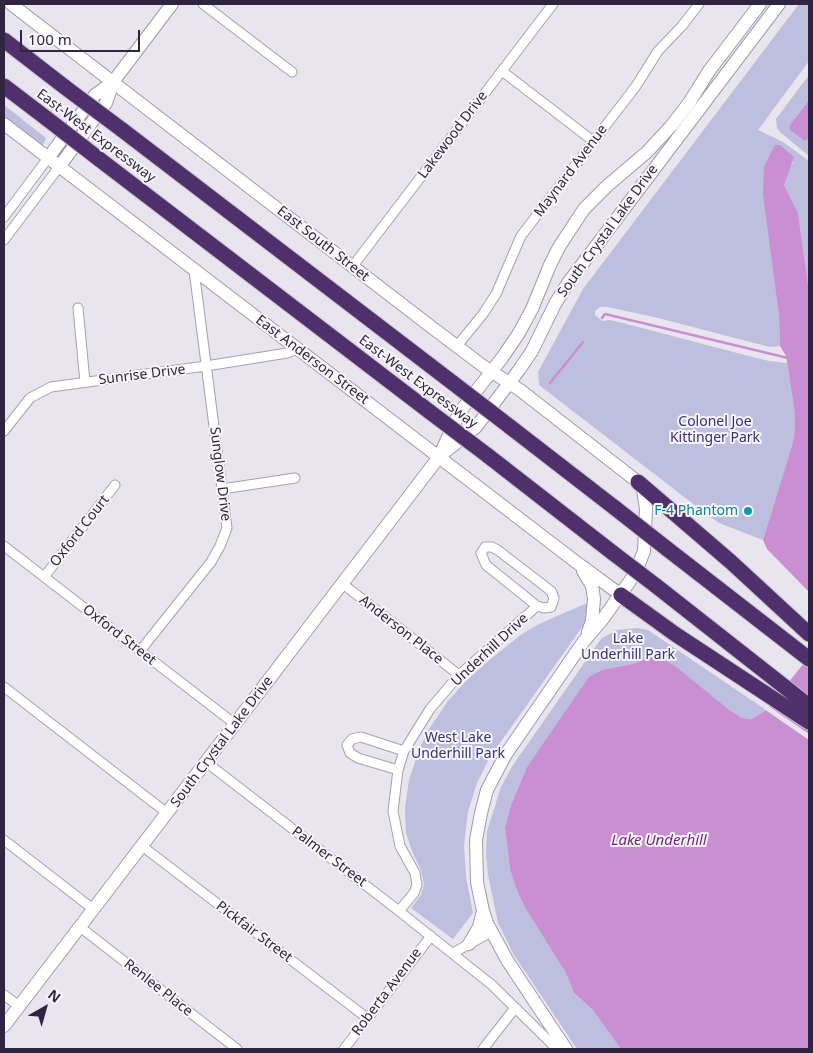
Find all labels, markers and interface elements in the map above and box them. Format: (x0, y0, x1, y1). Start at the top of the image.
scale bar (22, 20, 142, 52)
text: 100 m (28, 29, 72, 49)
street label: East-West Expressway (33, 86, 159, 186)
street label: Lakewood Drive (415, 88, 491, 182)
street label: Maynard Avenue (531, 122, 611, 220)
street label: South Crystal Lake Drive (554, 161, 662, 301)
street label: East South Street (274, 203, 372, 285)
street label: East Anderson Street (252, 312, 372, 408)
street label: East-West Expressway (355, 332, 481, 432)
street label: Sunrise Drive (98, 361, 186, 389)
park label: Colonel Joe Kittinger Park (670, 414, 760, 447)
street label: Sunglow Drive (206, 426, 234, 522)
street label: Oxford Court (47, 492, 113, 570)
place label: F-4 Phantom (654, 503, 738, 519)
marker: F-4 Phantom (742, 505, 754, 517)
street label: Anderson Place (356, 592, 446, 668)
street label: Oxford Street (79, 601, 159, 669)
street label: Underhill Drive (448, 610, 532, 690)
park label: Lake Underhill Park (581, 631, 675, 664)
street label: South Crystal Lake Drive (167, 673, 277, 811)
park label: West Lake Underhill Park (411, 730, 505, 762)
street label: Palmer Street (288, 823, 370, 891)
water label: Lake Underhill (611, 832, 707, 850)
street label: Pickfair Street (213, 898, 295, 966)
street label: Roberta Avenue (349, 945, 425, 1039)
street label: Renlee Place (120, 956, 196, 1020)
north arrow (20, 983, 70, 1033)
text: N (44, 985, 65, 1007)

